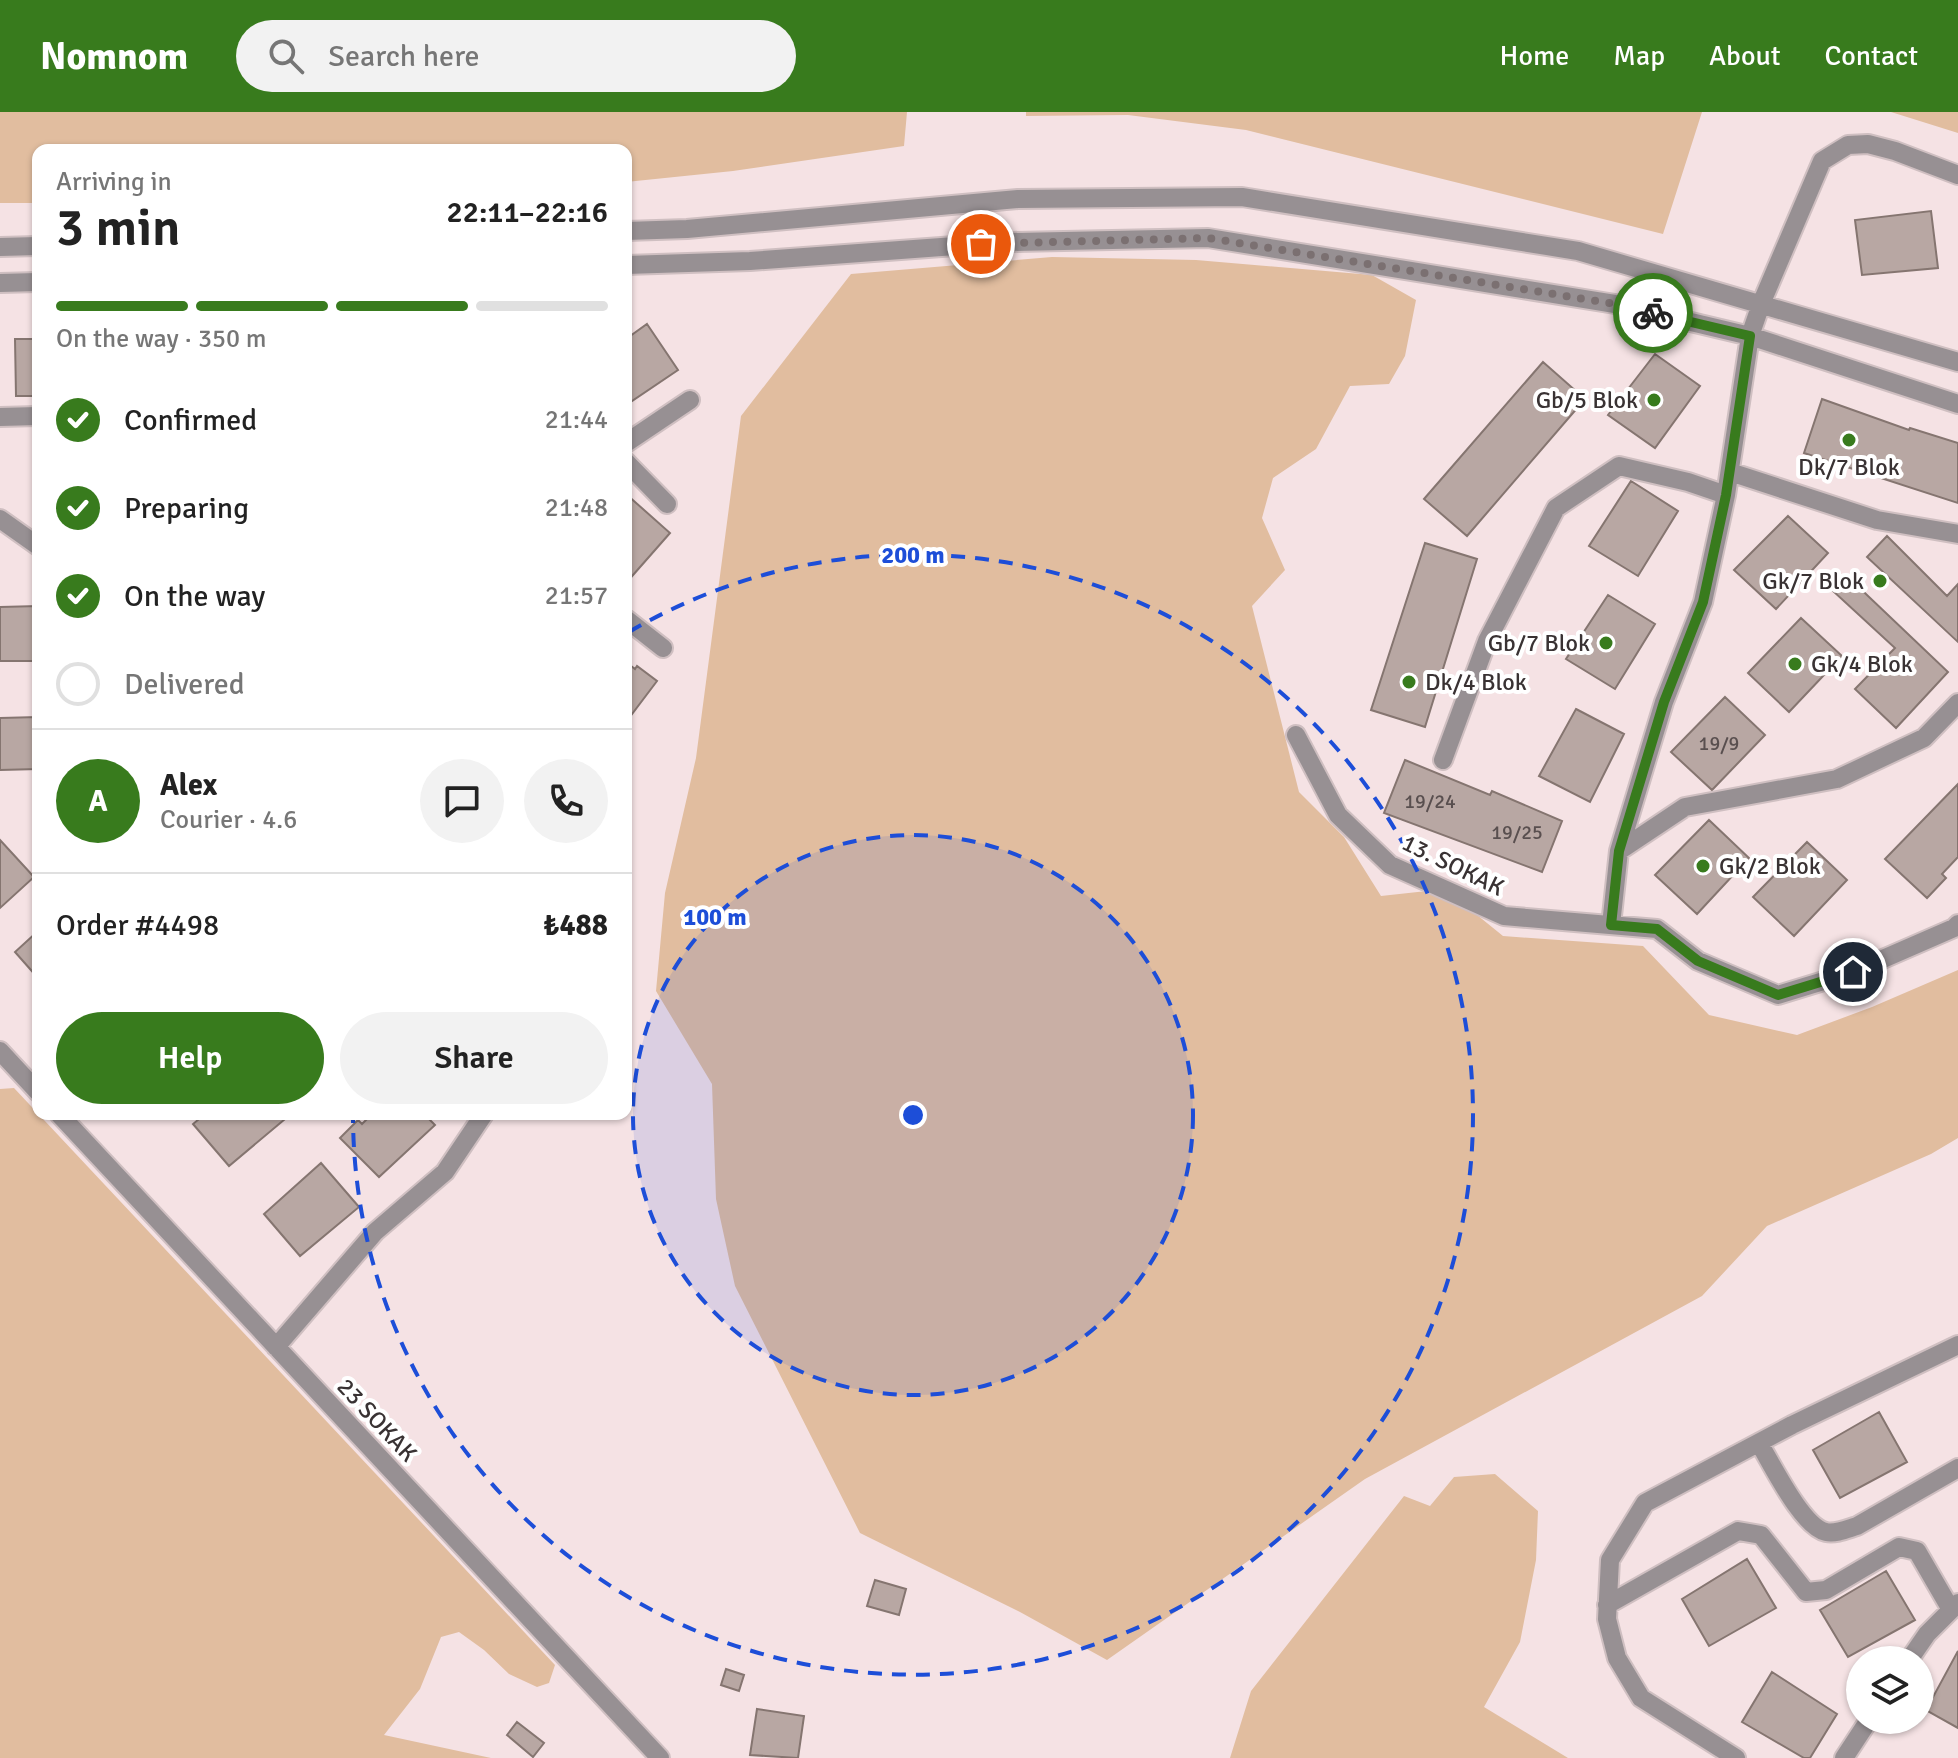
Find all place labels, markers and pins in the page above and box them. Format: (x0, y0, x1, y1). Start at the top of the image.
pin (947, 210, 1015, 278)
place label: Gb/5 Blok (1536, 385, 1638, 415)
marker: Gb/5 Blok (1645, 391, 1663, 409)
marker: Dk/7 Blok (1840, 431, 1858, 449)
place label: Dk/7 Blok (1798, 452, 1900, 482)
place label: Gk/7 Blok (1762, 566, 1864, 596)
marker: Gk/7 Blok (1871, 572, 1889, 590)
place label: Gb/7 Blok (1488, 628, 1590, 658)
marker: Gb/7 Blok (1597, 634, 1615, 652)
place label: Gk/4 Blok (1811, 649, 1913, 679)
marker: Gk/4 Blok (1786, 655, 1804, 673)
place label: Dk/4 Blok (1425, 667, 1527, 697)
marker: Dk/4 Blok (1400, 673, 1418, 691)
place label: Gk/2 Blok (1719, 851, 1821, 881)
marker: Gk/2 Blok (1694, 857, 1712, 875)
pin (1819, 938, 1887, 1006)
centre of rings (899, 1101, 927, 1129)

